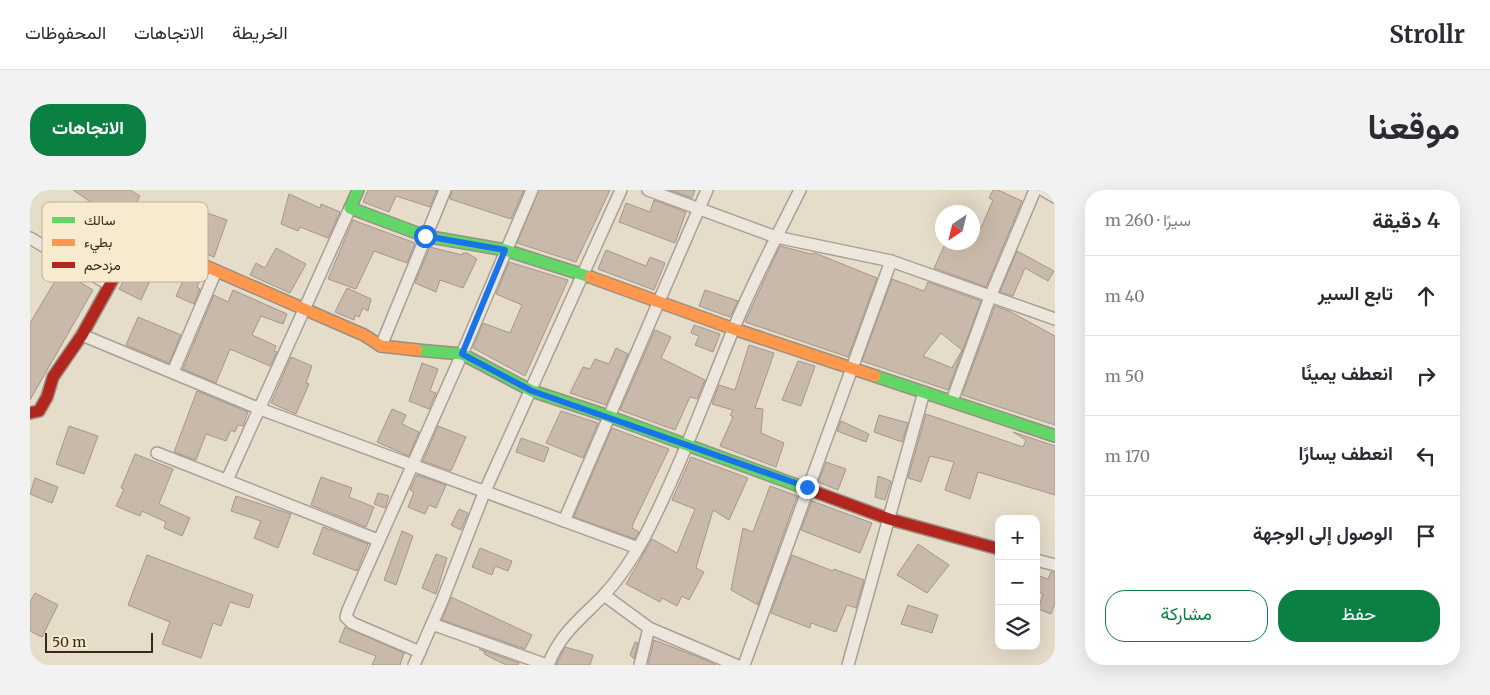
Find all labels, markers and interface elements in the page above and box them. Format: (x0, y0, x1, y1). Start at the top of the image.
text: Strollr (1389, 19, 1465, 50)
text: المحفوظات (25, 21, 106, 44)
text: الاتجاهات (134, 21, 204, 44)
text: الخريطة (232, 21, 288, 44)
button: الاتجاهات (30, 104, 146, 156)
text: موقعنا (1367, 105, 1460, 149)
legend (42, 202, 208, 282)
north arrow (935, 205, 980, 250)
text: 4 دقيقة (1372, 207, 1440, 234)
text: سيرًا · 260 m (1105, 210, 1191, 230)
text: سالك (84, 211, 115, 229)
route start (414, 225, 437, 248)
text: بطيء (84, 233, 112, 254)
text: مزدحم (84, 256, 121, 274)
text: تابع السير (1318, 281, 1393, 305)
icon: ahead (1412, 282, 1440, 310)
text: 40 m (1105, 286, 1145, 306)
text: انعطف يمينًا (1301, 361, 1393, 385)
icon: right (1412, 362, 1440, 390)
text: 50 m (1105, 366, 1144, 386)
text: انعطف يسارًا (1299, 441, 1393, 465)
icon: left (1412, 442, 1440, 470)
text: 170 m (1105, 446, 1150, 466)
route end (796, 476, 819, 499)
map controls (995, 515, 1040, 650)
button: + (995, 515, 1040, 560)
text: الوصول إلى الوجهة (1253, 521, 1393, 545)
icon: arrive (1412, 522, 1440, 550)
button: − (995, 560, 1040, 605)
button: مشاركة (1105, 590, 1268, 642)
button: حفظ (1278, 590, 1440, 642)
button: layers (995, 605, 1040, 650)
scale bar (45, 630, 152, 653)
text: 50 m (52, 633, 86, 651)

